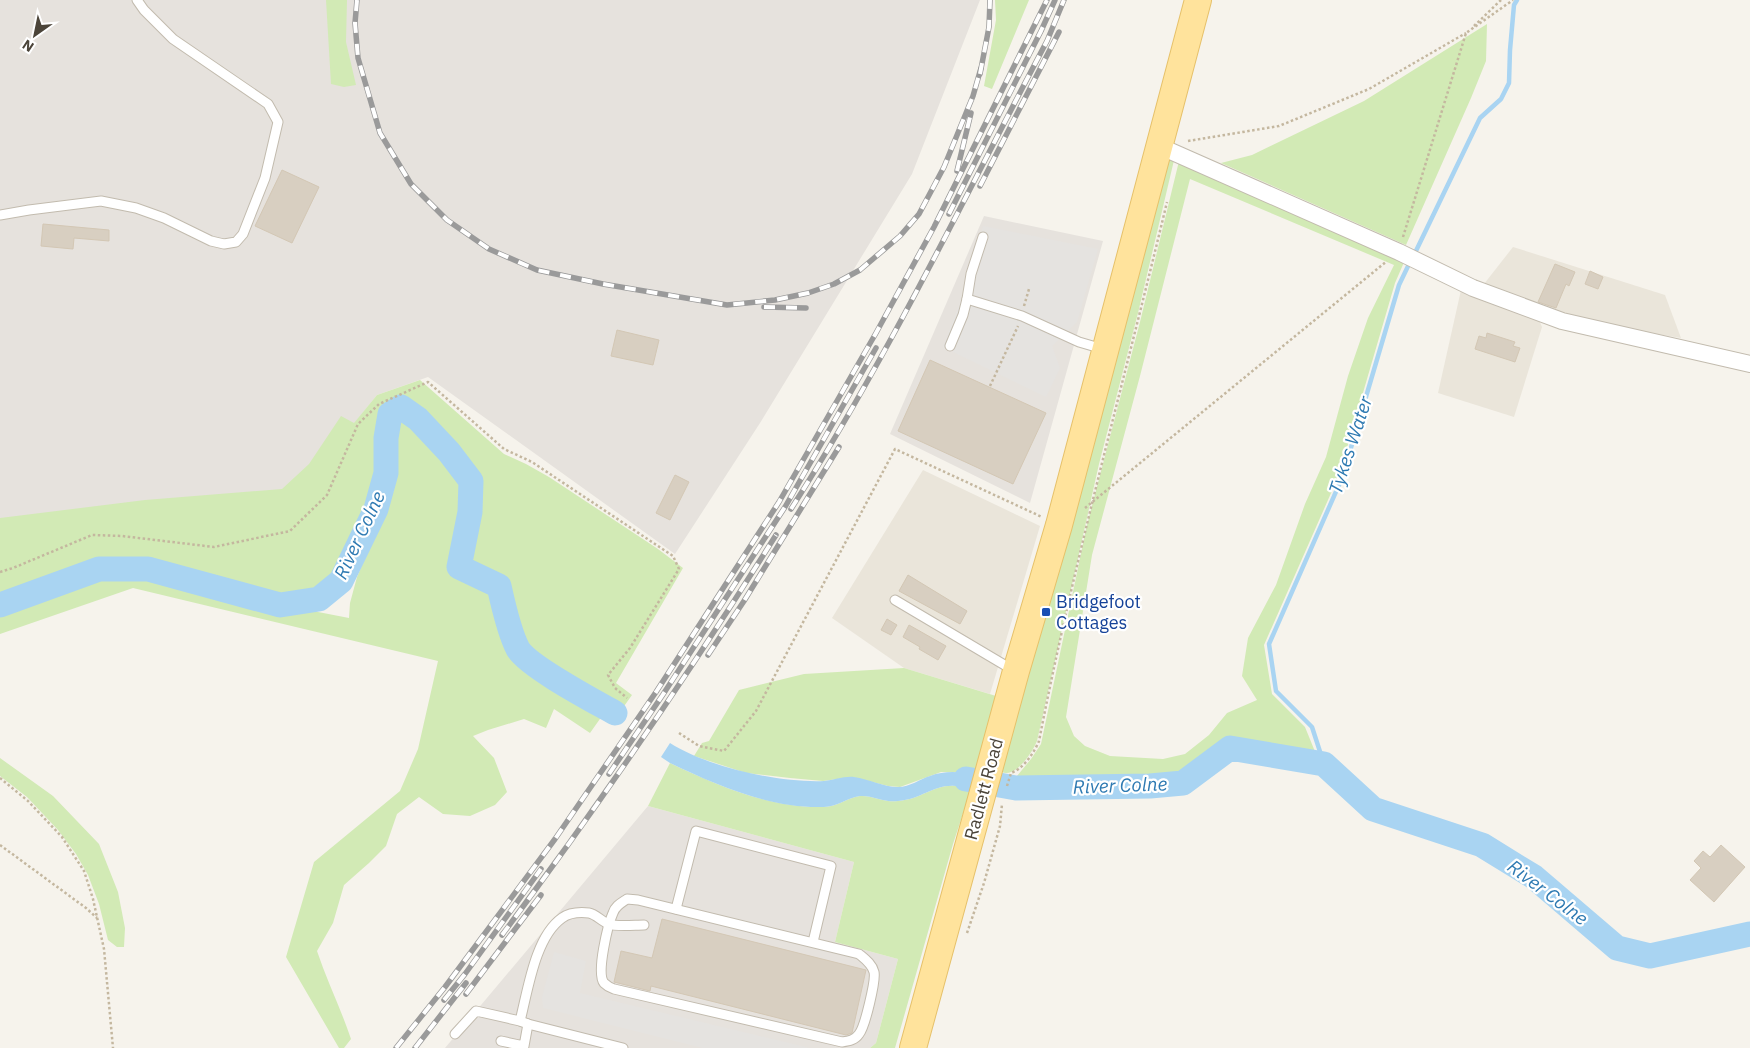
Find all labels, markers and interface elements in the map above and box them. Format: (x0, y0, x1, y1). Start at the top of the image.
north arrow (10, 10, 60, 60)
text: N (19, 36, 37, 56)
water label: Tykes Water (1323, 392, 1377, 497)
water label: River Colne (328, 487, 390, 583)
place label: Bridgefoot Cottages (1056, 590, 1141, 634)
marker: Bridgefoot Cottages (1040, 606, 1052, 618)
street label: Radlett Road (959, 736, 1008, 842)
water label: River Colne (1072, 771, 1168, 799)
water label: River Colne (1503, 854, 1593, 930)

